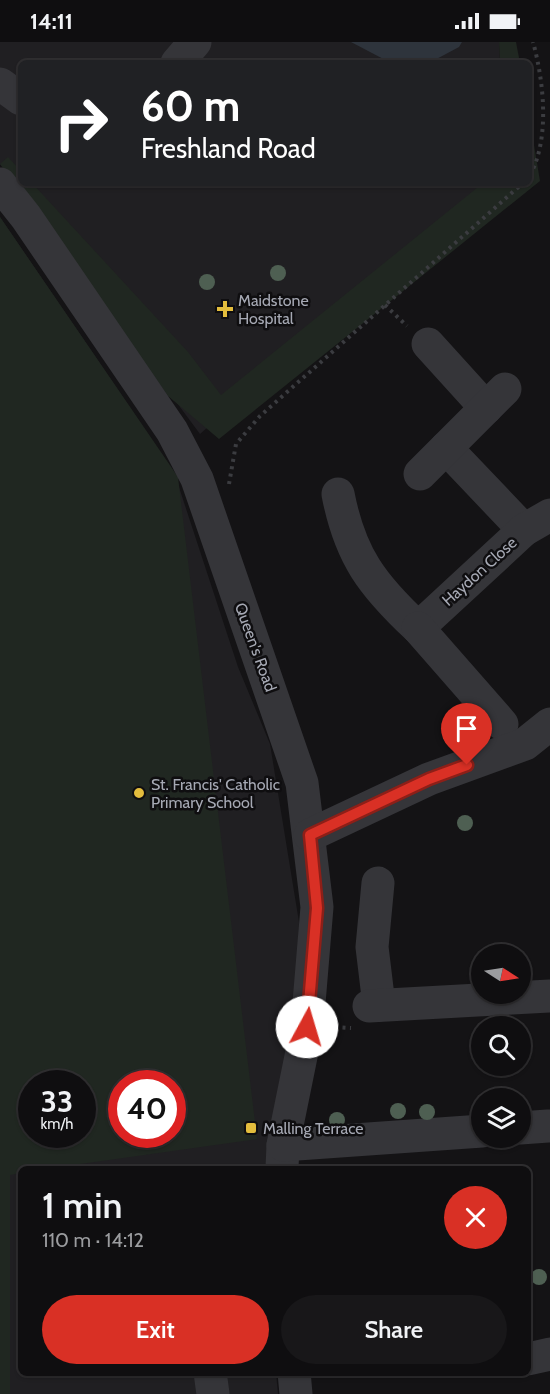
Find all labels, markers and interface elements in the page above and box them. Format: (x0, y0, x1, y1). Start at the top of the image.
text: 14:11 (30, 8, 73, 35)
text: 60 m (141, 80, 240, 132)
icon: right (42, 84, 120, 162)
text: Freshland Road (141, 132, 316, 165)
place label: Maidstone Hospital (238, 291, 309, 328)
marker: Maidstone Hospital (216, 300, 234, 318)
street label: Haydon Close (438, 533, 521, 610)
street label: Queen's Road (231, 600, 280, 694)
pin (441, 703, 492, 765)
icon: arrive (450, 712, 483, 745)
place label: St. Francis' Catholic Primary School (151, 775, 280, 812)
marker: St. Francis' Catholic Primary School (132, 786, 146, 800)
north arrow (471, 944, 531, 1004)
map controls (471, 944, 531, 1148)
position arrow (275, 995, 339, 1059)
button: search (471, 1016, 531, 1076)
speed limit sign: 40 (108, 1070, 186, 1148)
text: 33 (41, 1083, 73, 1120)
button: layers (471, 1088, 531, 1148)
text: km/h (41, 1115, 73, 1133)
place label: Malling Terrace (263, 1119, 364, 1138)
marker: Malling Terrace (244, 1121, 258, 1135)
text: 1 min (42, 1183, 122, 1227)
button: close (444, 1186, 507, 1249)
text: 110 m · 14:12 (42, 1228, 144, 1252)
button: Exit (42, 1295, 269, 1364)
button: Share (281, 1295, 507, 1364)

